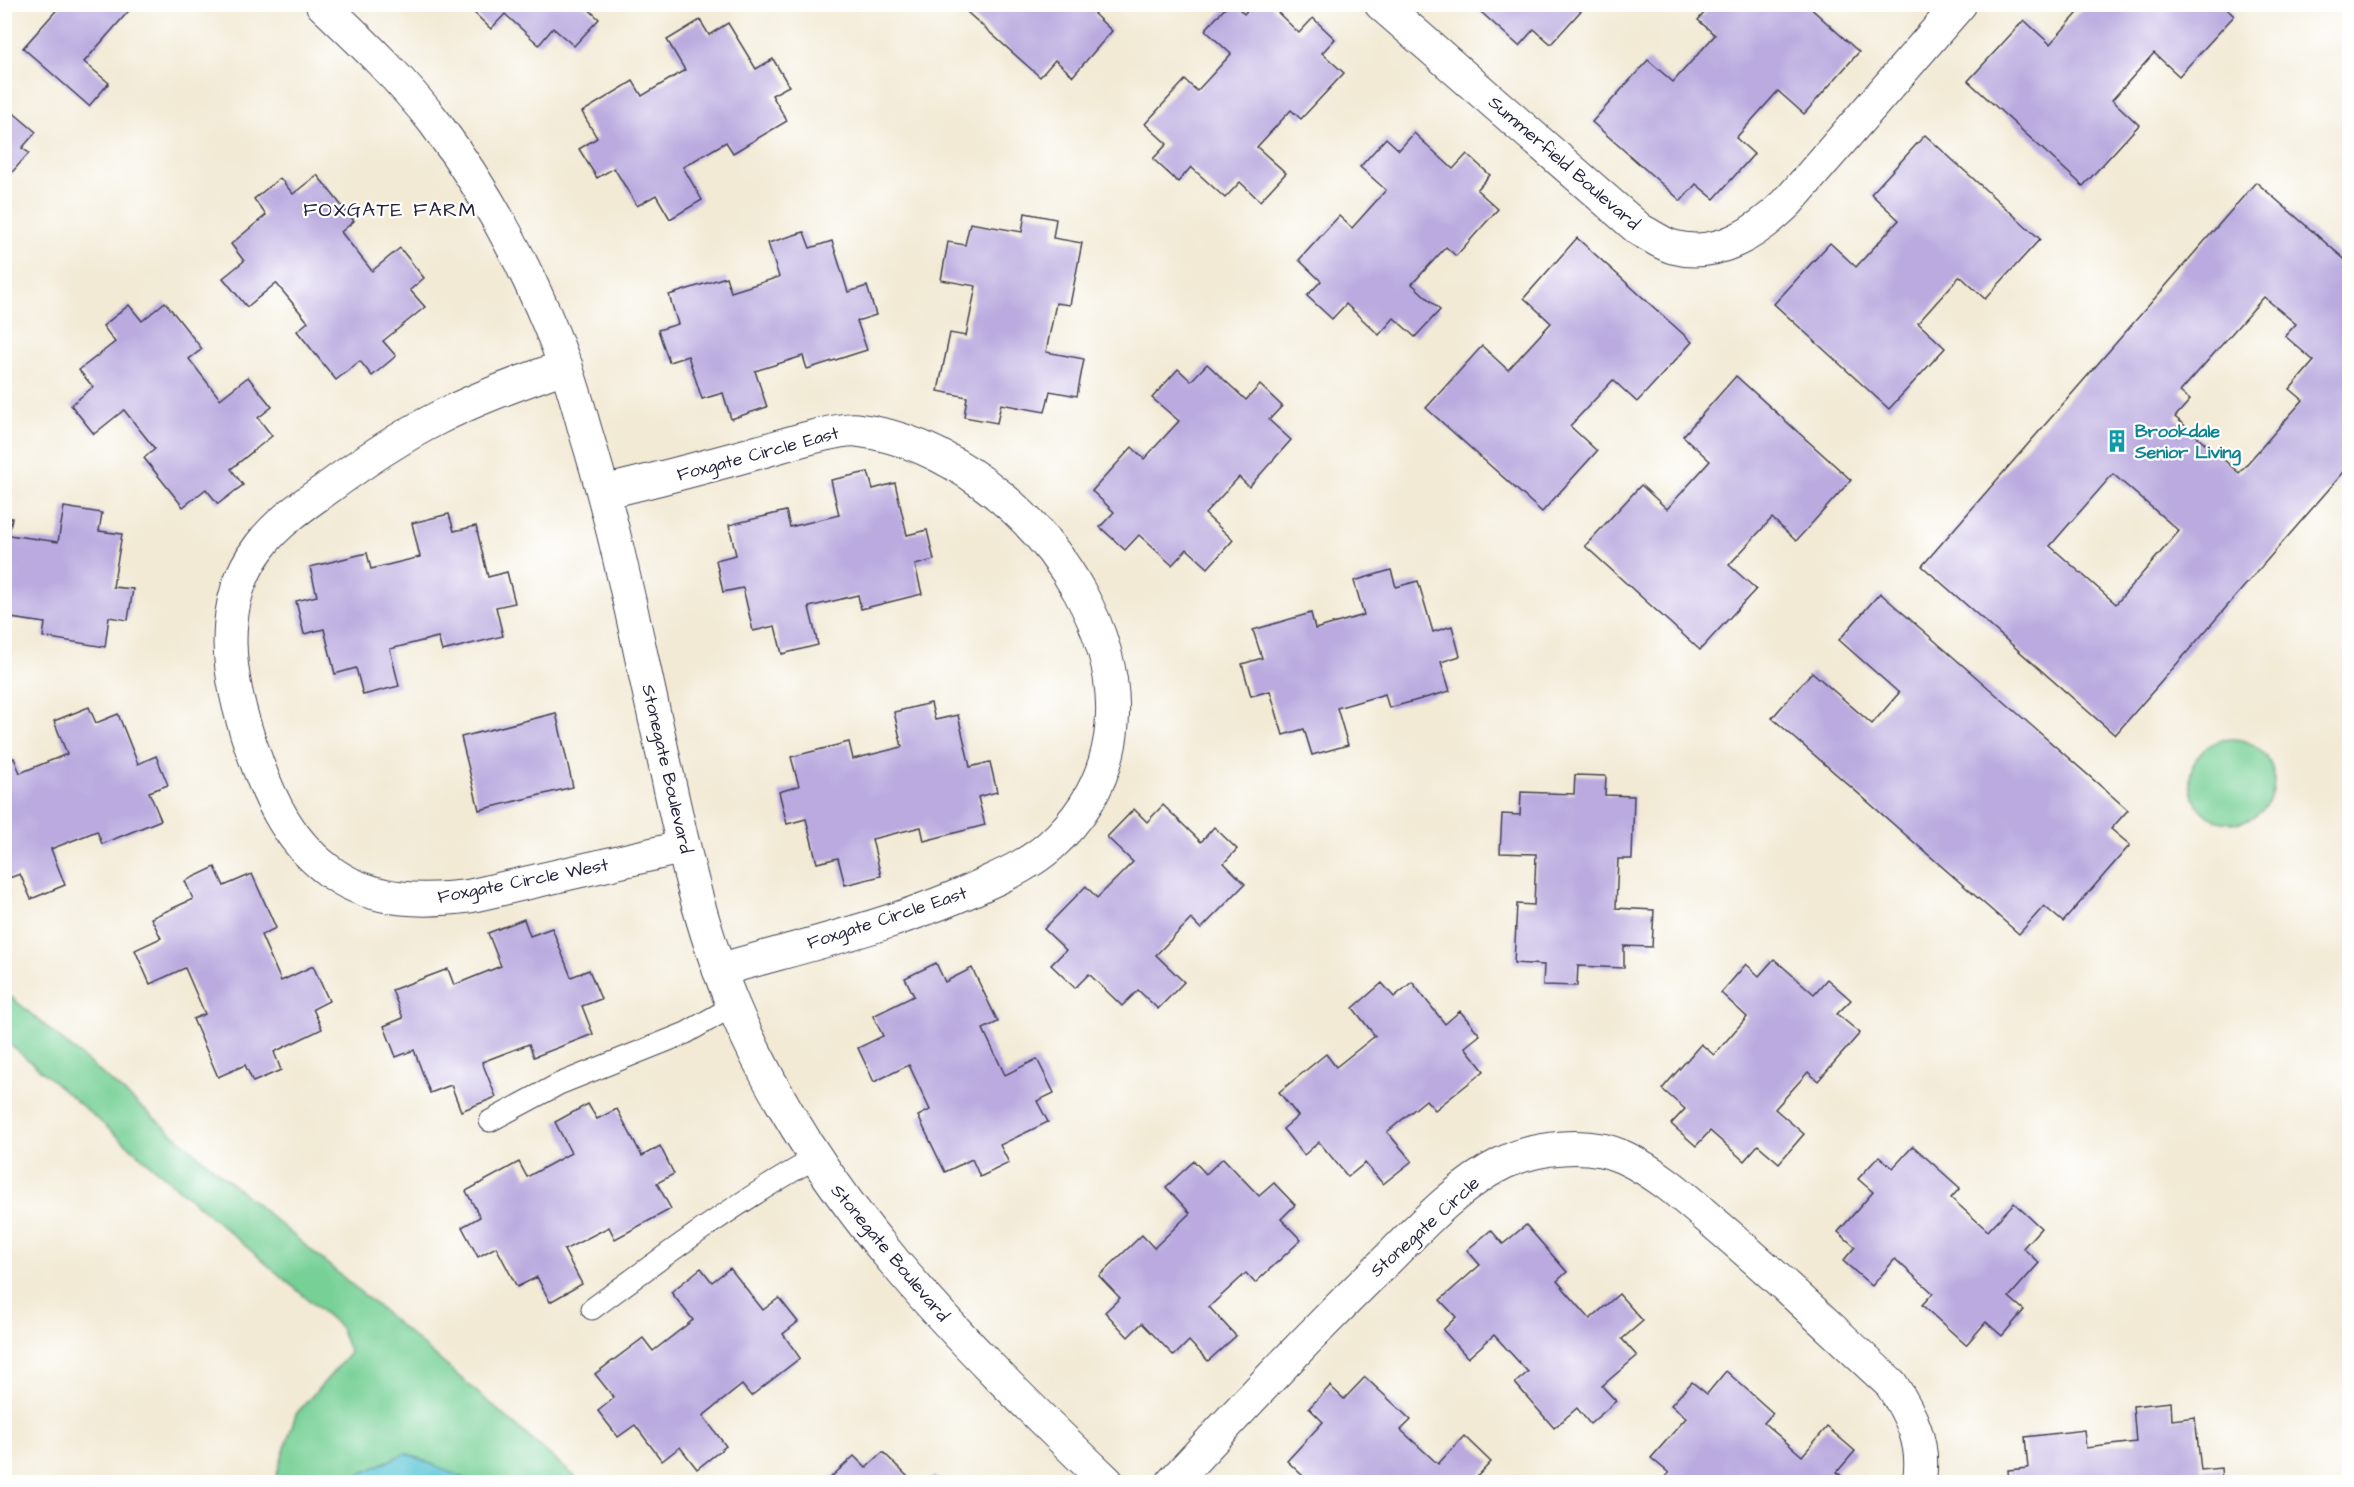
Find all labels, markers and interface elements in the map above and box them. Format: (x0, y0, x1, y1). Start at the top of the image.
street label: Summerfield Boulevard (1483, 90, 1645, 236)
district label: FOXGATE FARM (303, 196, 477, 224)
place label: Brookdale Senior Living (2134, 419, 2242, 466)
street label: Foxgate Circle East (674, 420, 843, 489)
building icon: Brookdale Senior Living (2104, 428, 2130, 454)
street label: Stonegate Boulevard (634, 682, 699, 856)
street label: Foxgate Circle West (436, 852, 611, 911)
street label: Foxgate Circle East (804, 880, 971, 957)
street label: Stonegate Circle (1365, 1171, 1486, 1284)
street label: Stonegate Boulevard (824, 1179, 955, 1328)

